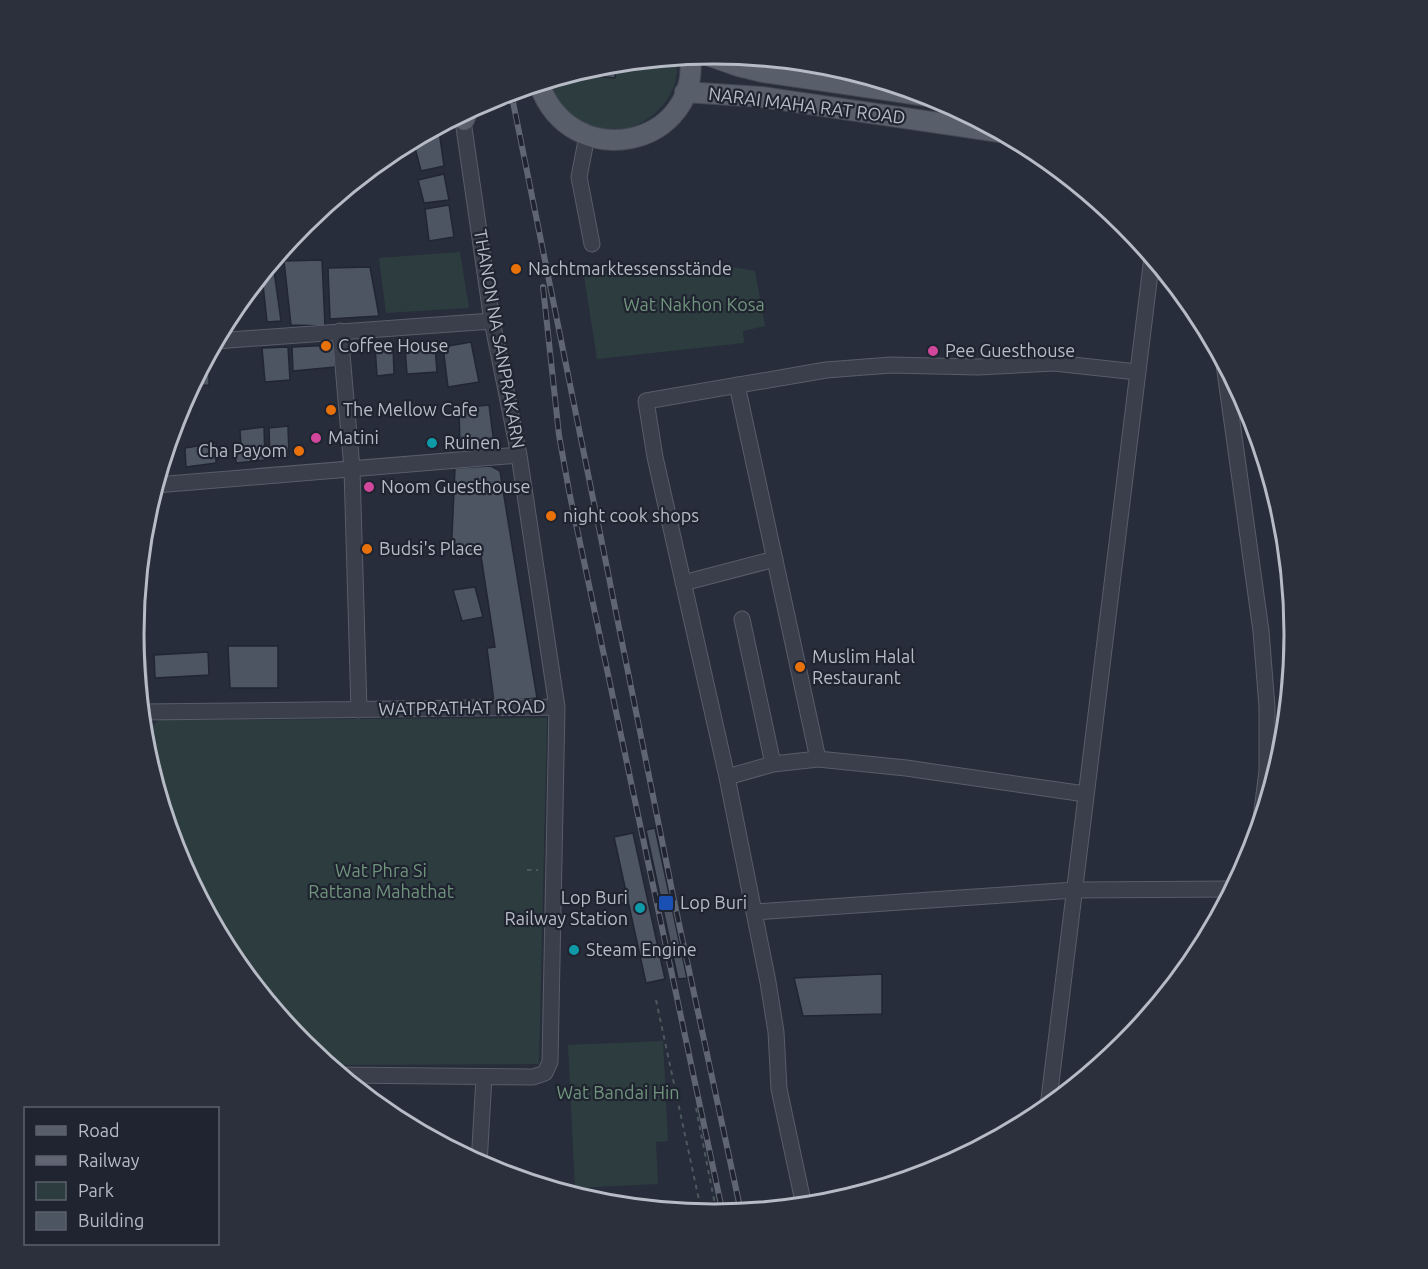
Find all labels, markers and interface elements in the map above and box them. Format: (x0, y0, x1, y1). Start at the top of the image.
street label: NARAI MAHA RAT ROAD (707, 83, 907, 127)
street label: THANON NA SANPRAKARN (471, 228, 529, 450)
place label: Nachtmarktessensstände (528, 258, 732, 278)
marker: Nachtmarktessensstände (509, 262, 523, 276)
park label: Wat Nakhon Kosa (623, 294, 765, 314)
place label: Coffee House (338, 335, 448, 355)
marker: Coffee House (319, 339, 333, 353)
place label: Pee Guesthouse (945, 340, 1075, 360)
marker: Pee Guesthouse (926, 344, 940, 358)
place label: The Mellow Cafe (343, 399, 478, 419)
marker: The Mellow Cafe (324, 403, 338, 417)
place label: Matini (328, 427, 379, 447)
marker: Matini (309, 431, 323, 445)
place label: Ruinen (444, 432, 500, 452)
marker: Ruinen (425, 436, 439, 450)
place label: Cha Payom (198, 440, 287, 460)
marker: Cha Payom (292, 444, 306, 458)
place label: Noom Guesthouse (381, 476, 530, 496)
marker: Noom Guesthouse (362, 480, 376, 494)
place label: night cook shops (563, 505, 699, 525)
marker: night cook shops (544, 509, 558, 523)
place label: Budsi's Place (379, 538, 483, 558)
marker: Budsi's Place (360, 542, 374, 556)
place label: Muslim Halal Restaurant (812, 646, 915, 687)
marker: Muslim Halal Restaurant (793, 660, 807, 674)
street label: WATPRATHAT ROAD (378, 696, 546, 718)
park label: Wat Phra Si Rattana Mahathat (308, 860, 454, 901)
place label: Lop Buri Railway Station (505, 887, 628, 928)
place label: Lop Buri (680, 892, 747, 912)
marker: Lop Buri (657, 894, 675, 912)
marker: Lop Buri Railway Station (633, 901, 647, 915)
place label: Steam Engine (586, 939, 697, 959)
marker: Steam Engine (567, 943, 581, 957)
park label: Wat Bandai Hin (556, 1082, 680, 1102)
legend (24, 1107, 219, 1245)
text: Road (78, 1120, 120, 1140)
text: Railway (78, 1150, 140, 1170)
text: Park (78, 1180, 114, 1200)
text: Building (78, 1210, 144, 1230)

